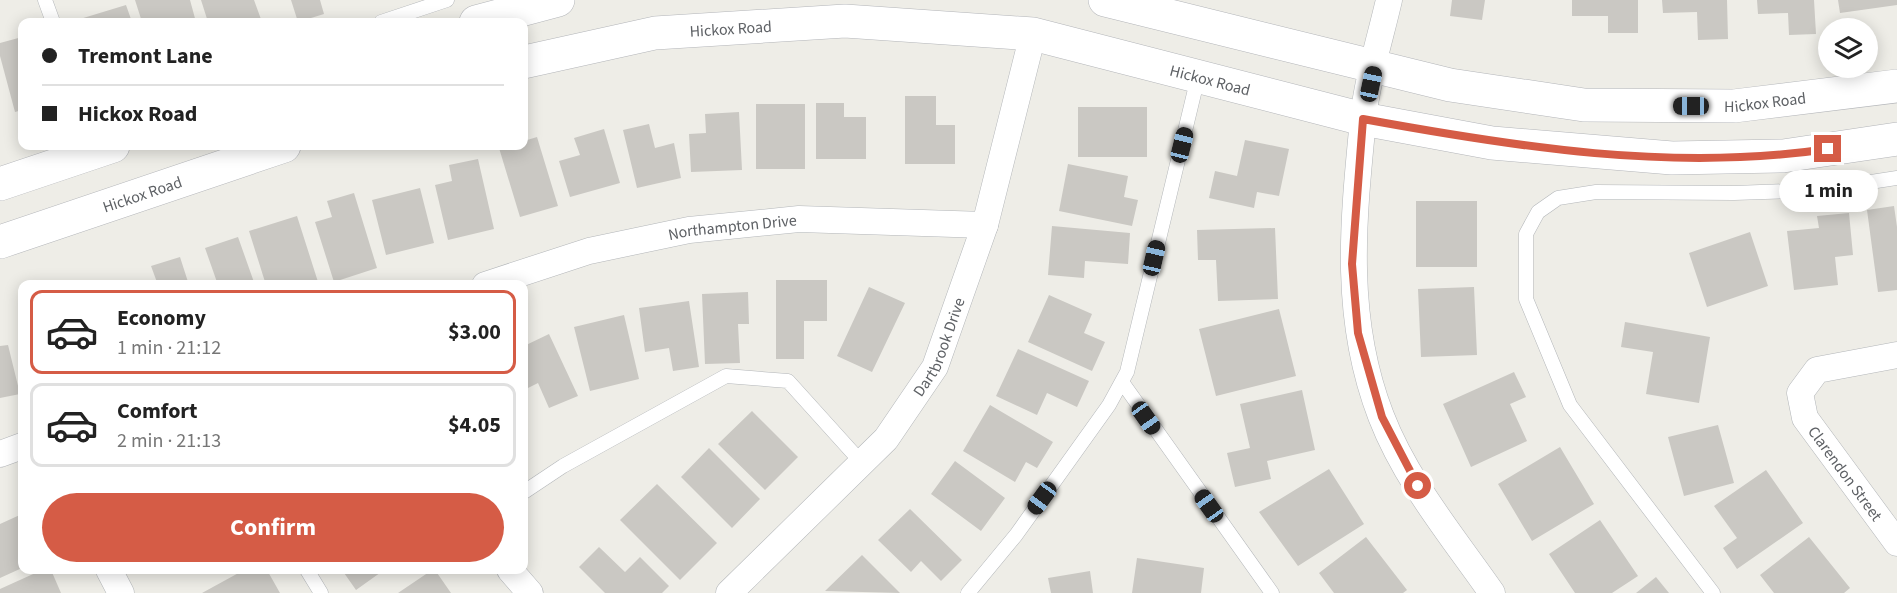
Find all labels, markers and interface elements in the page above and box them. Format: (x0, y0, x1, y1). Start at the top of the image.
street label: Hickox Road (689, 16, 773, 43)
map controls (1818, 18, 1878, 78)
button: layers (1818, 18, 1878, 78)
text: Tremont Lane (78, 40, 213, 72)
street label: Hickox Road (1167, 60, 1253, 102)
car (1358, 65, 1384, 103)
street label: Hickox Road (1724, 87, 1807, 118)
car (1673, 97, 1709, 115)
text: Hickox Road (78, 98, 197, 130)
car (1169, 125, 1195, 165)
route end (1814, 135, 1841, 162)
callout: 1 min (1778, 170, 1878, 212)
street label: Hickox Road (100, 171, 185, 219)
text: 1 min (1804, 177, 1853, 205)
street label: Northampton Drive (666, 209, 798, 246)
car (1141, 238, 1167, 278)
street label: Dartbrook Drive (908, 295, 971, 401)
text: Economy (117, 302, 206, 334)
icon: car (45, 305, 99, 359)
text: $3.00 (448, 316, 501, 348)
text: 1 min · 21:12 (117, 334, 221, 362)
text: Comfort (117, 395, 198, 427)
icon: car (45, 398, 99, 452)
car (1128, 398, 1164, 438)
text: $4.05 (448, 409, 501, 441)
street label: Clarendon Street (1802, 422, 1888, 526)
text: 2 min · 21:13 (117, 427, 221, 455)
route start (1404, 472, 1431, 499)
car (1024, 478, 1060, 518)
car (1191, 486, 1227, 526)
button: Confirm (42, 493, 504, 562)

